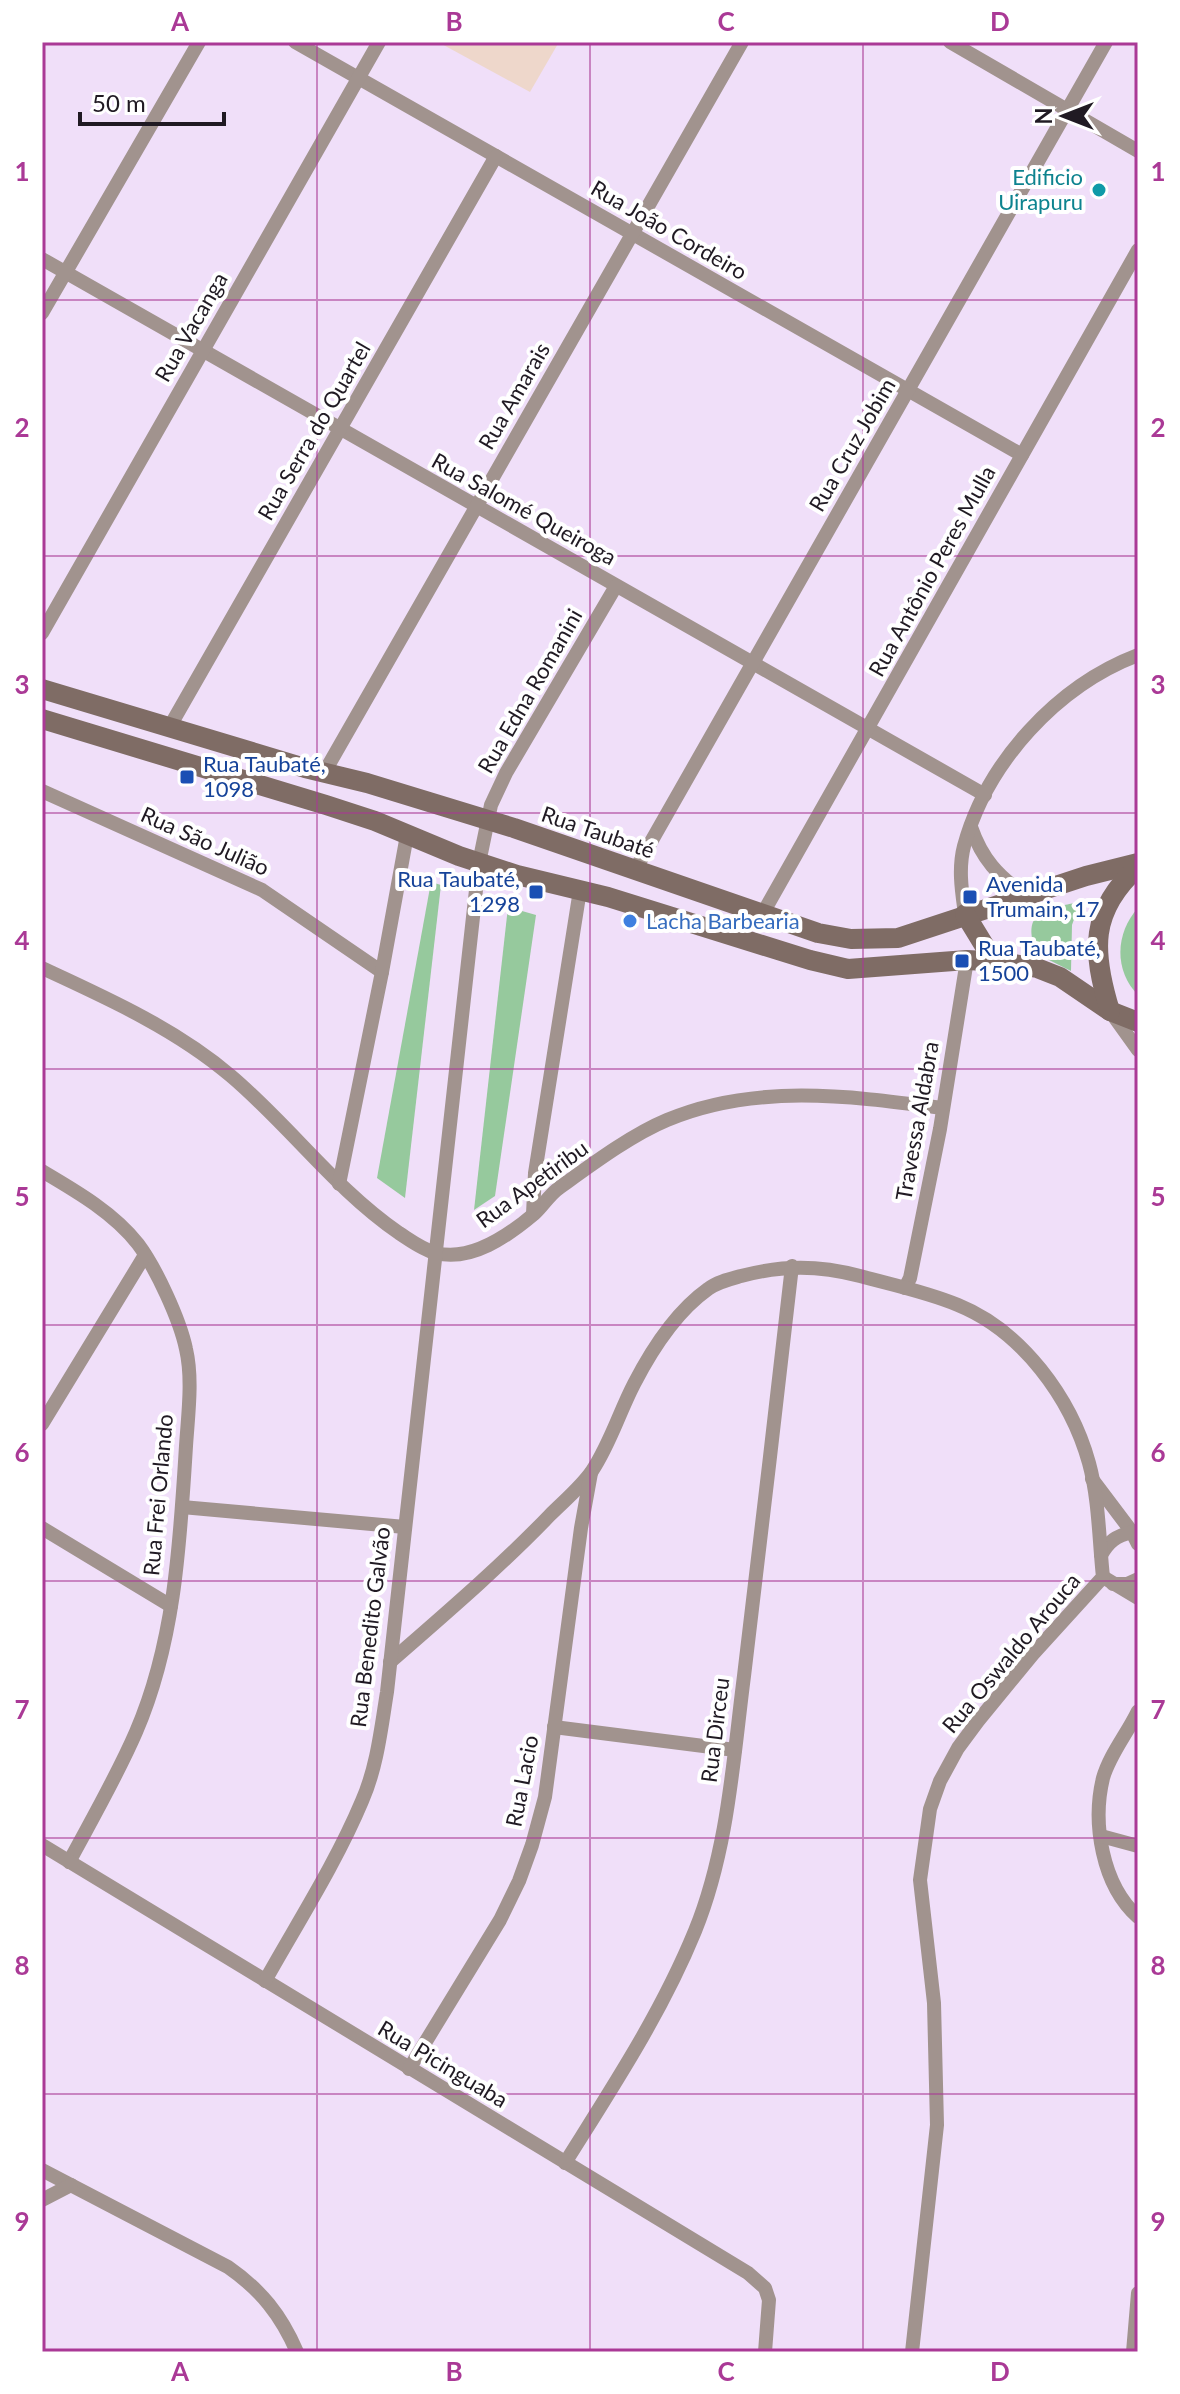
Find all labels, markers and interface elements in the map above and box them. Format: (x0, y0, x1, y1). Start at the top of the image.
text: A (170, 5, 190, 37)
text: B (445, 5, 463, 37)
text: C (717, 5, 735, 37)
text: D (990, 5, 1010, 37)
scale bar (80, 76, 224, 126)
north arrow (1024, 76, 1104, 156)
text: 50 m (92, 88, 146, 117)
text: N (1030, 108, 1057, 124)
text: 1 (14, 155, 30, 187)
text: 1 (1150, 155, 1166, 187)
place label: Edificio Uirapuru (998, 163, 1083, 215)
street label: Rua João Cordeiro (586, 174, 752, 285)
marker: Edificio Uirapuru (1090, 181, 1108, 199)
street label: Rua Vacanga (148, 267, 233, 386)
street label: Rua Serra do Quartel (251, 337, 376, 525)
street label: Rua Amarais (472, 338, 555, 454)
street label: Rua Cruz Jobim (803, 373, 901, 516)
text: 2 (14, 411, 30, 443)
text: 2 (1150, 411, 1166, 443)
street label: Rua Salomé Queiroga (427, 447, 621, 571)
street label: Rua Antônio Peres Mulla (862, 461, 1001, 681)
street label: Rua Edna Romanini (472, 604, 588, 778)
text: 3 (14, 668, 30, 700)
text: 3 (1150, 668, 1166, 700)
place label: Rua Taubaté, 1098 (203, 750, 326, 802)
marker: Rua Taubaté, 1098 (178, 768, 196, 786)
street label: Rua São Julião (137, 800, 273, 881)
street label: Rua Taubaté (538, 800, 658, 863)
place label: Rua Taubaté, 1298 (397, 865, 520, 917)
place label: Avenida Trumain, 17 (986, 870, 1100, 922)
marker: Rua Taubaté, 1298 (527, 883, 545, 901)
marker: Avenida Trumain, 17 (961, 888, 979, 906)
place label: Lacha Barbearia (646, 907, 800, 934)
marker: Lacha Barbearia (621, 912, 639, 930)
text: 4 (14, 924, 30, 956)
text: 4 (1150, 924, 1166, 956)
place label: Rua Taubaté, 1500 (978, 934, 1101, 986)
marker: Rua Taubaté, 1500 (953, 952, 971, 970)
street label: Travessa Aldabra (889, 1039, 944, 1203)
street label: Rua Apetiribu (471, 1134, 593, 1233)
text: 5 (14, 1180, 30, 1212)
text: 5 (1150, 1180, 1166, 1212)
street label: Rua Frei Orlando (137, 1413, 178, 1577)
text: 6 (14, 1436, 30, 1468)
text: 6 (1150, 1436, 1166, 1468)
street label: Rua Benedito Galvão (344, 1525, 395, 1729)
street label: Rua Oswaldo Arouca (936, 1567, 1085, 1738)
street label: Rua Dirceu (695, 1676, 734, 1784)
text: 7 (14, 1693, 30, 1725)
text: 7 (1150, 1693, 1166, 1725)
street label: Rua Lacio (499, 1733, 544, 1829)
text: 8 (14, 1949, 30, 1981)
text: 8 (1150, 1949, 1166, 1981)
street label: Rua Picinguaba (373, 2014, 513, 2113)
text: 9 (14, 2205, 30, 2237)
text: 9 (1150, 2205, 1166, 2237)
text: A (170, 2355, 190, 2387)
text: B (445, 2355, 463, 2387)
text: C (717, 2355, 735, 2387)
text: D (990, 2355, 1010, 2387)

